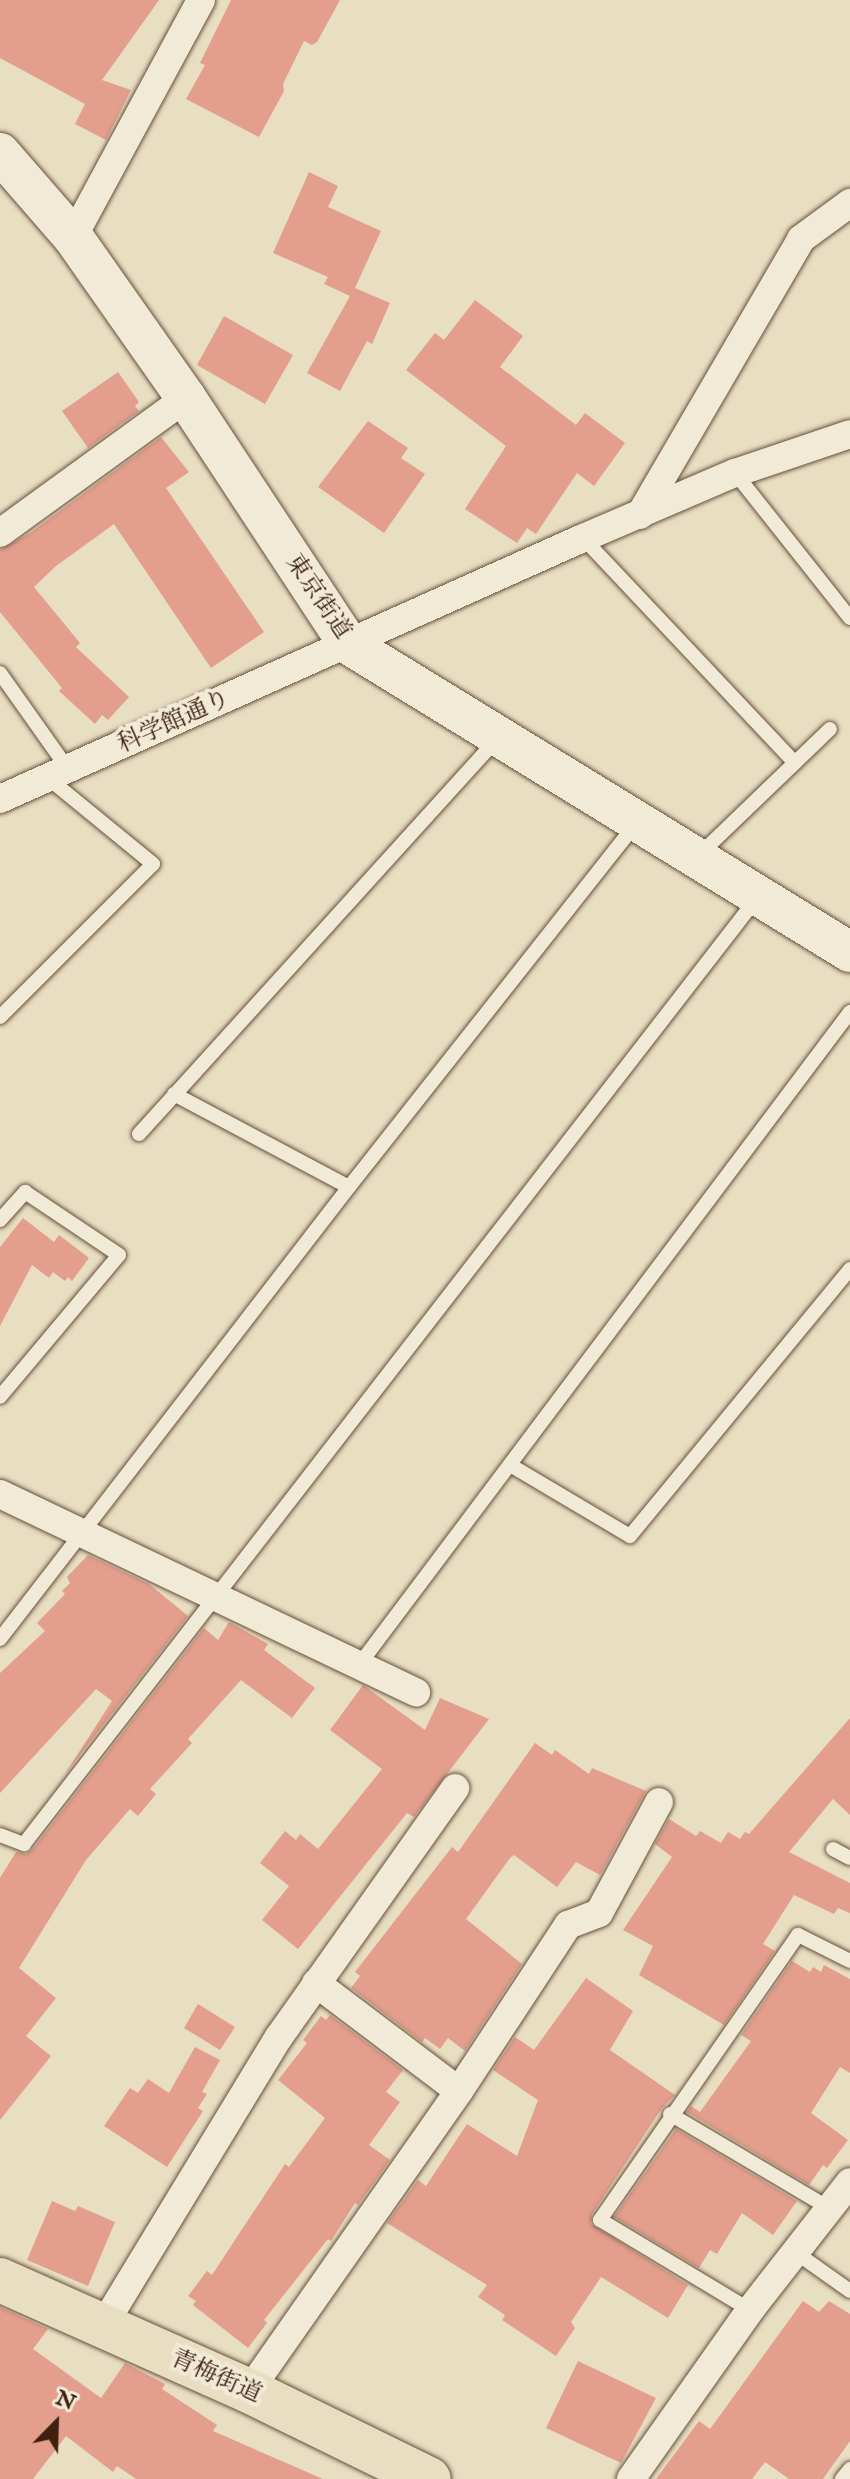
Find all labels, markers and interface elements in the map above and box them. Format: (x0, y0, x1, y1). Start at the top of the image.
street label: 東京街道 (279, 549, 357, 645)
street label: 科学館通り (113, 684, 235, 760)
street label: 青梅街道 (166, 2344, 266, 2410)
north arrow (16, 2383, 96, 2463)
text: N (51, 2384, 80, 2418)

